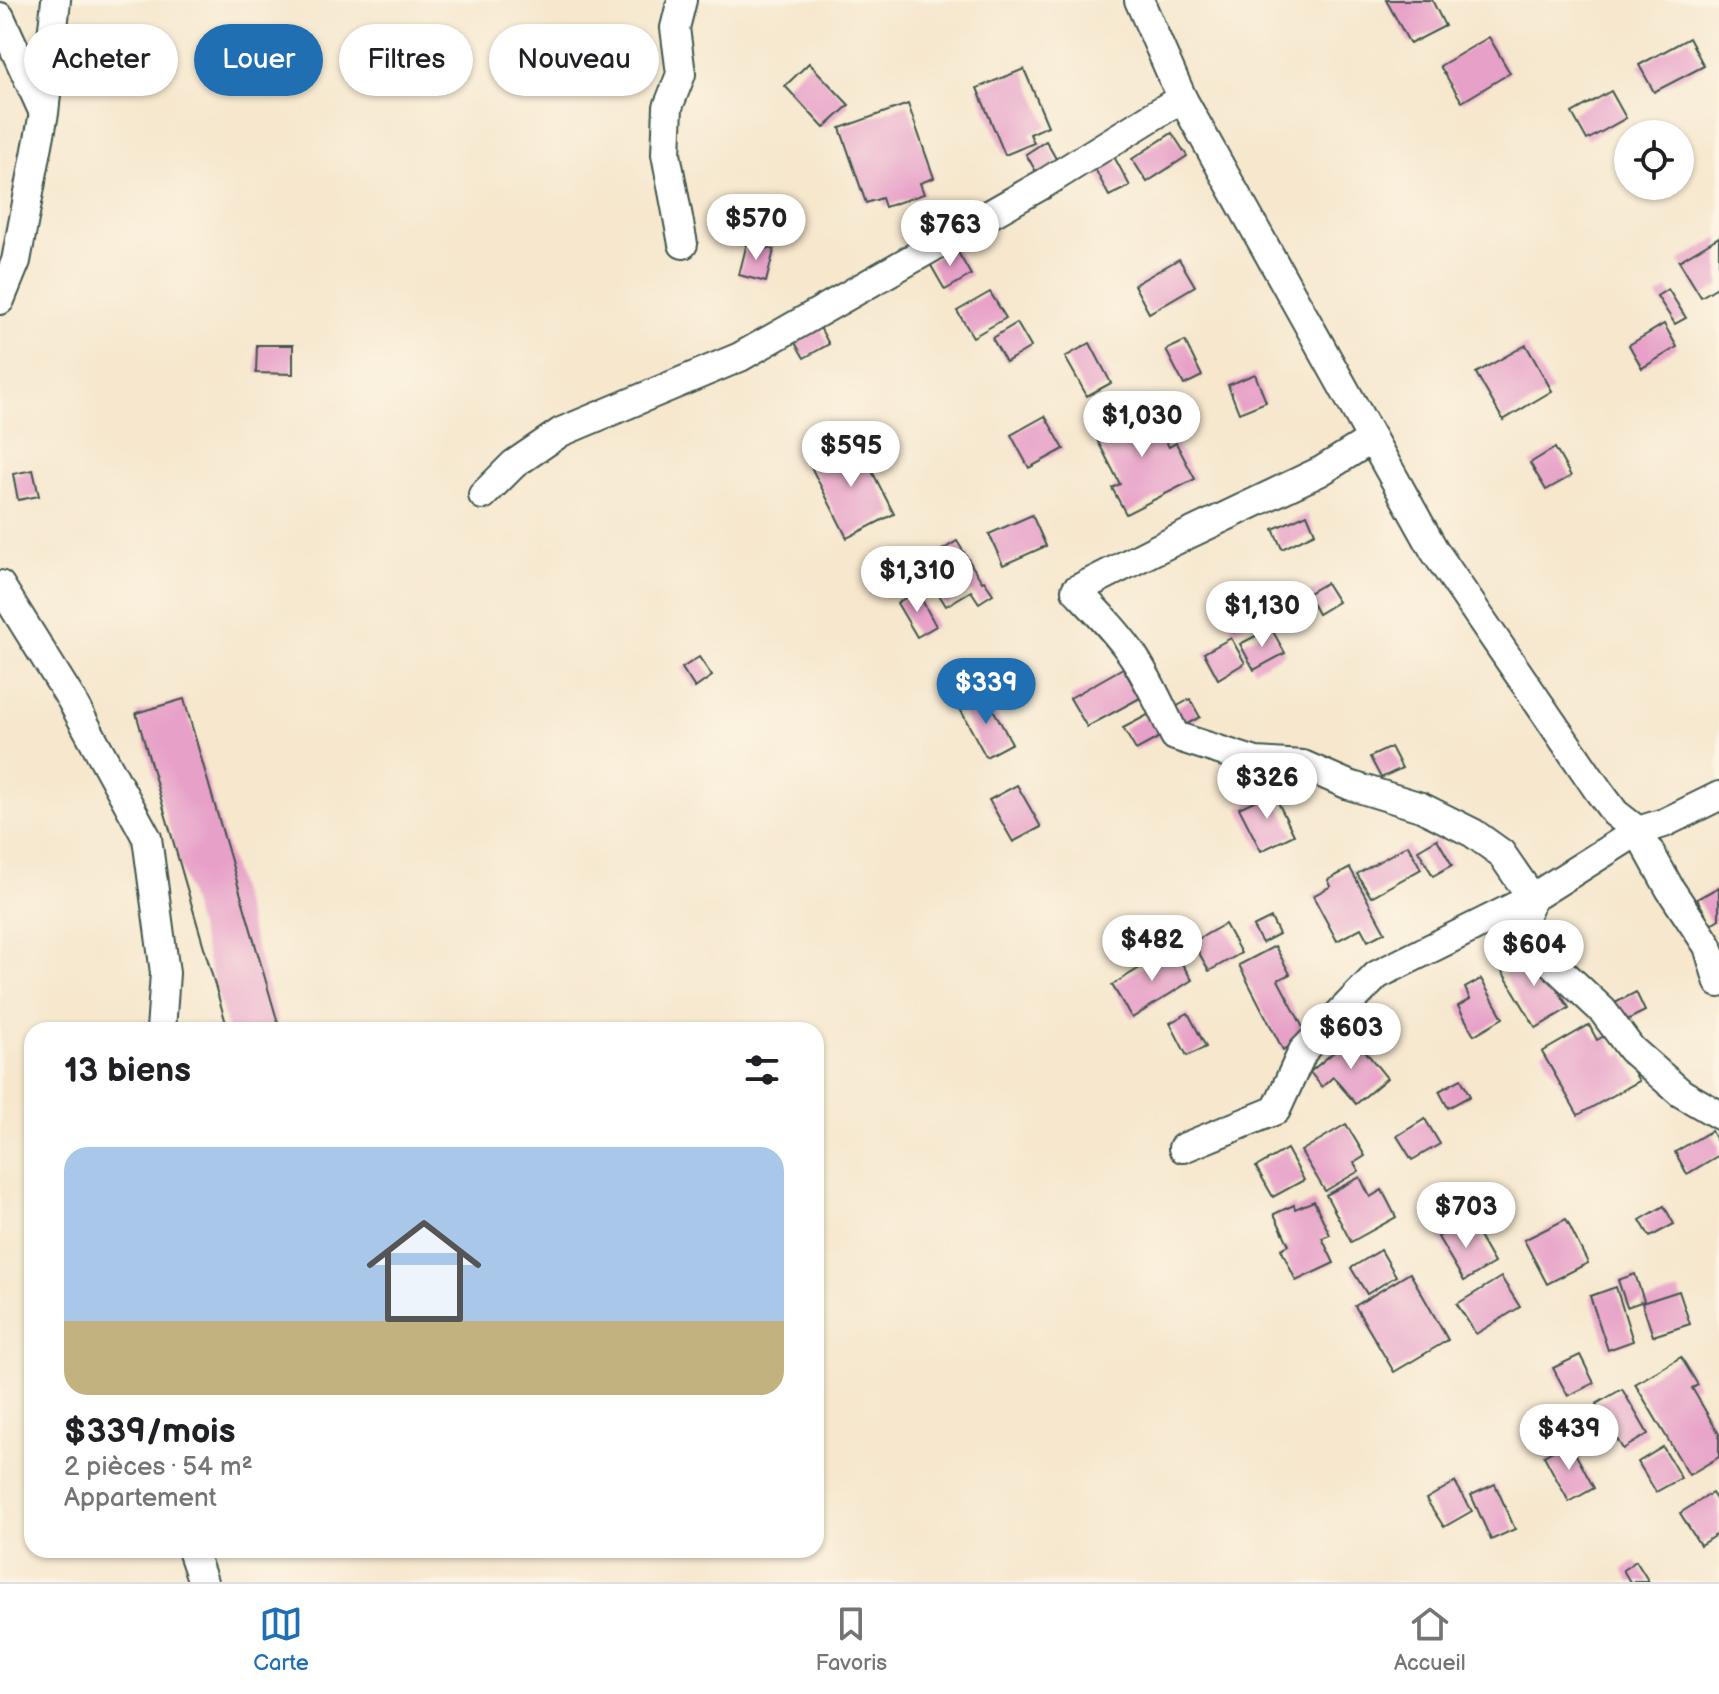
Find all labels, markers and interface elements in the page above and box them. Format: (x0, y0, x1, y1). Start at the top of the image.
chip: Acheter (24, 24, 178, 96)
chip: Louer (194, 24, 323, 96)
chip: Filtres (339, 24, 473, 96)
chip: Nouveau (489, 24, 659, 96)
map controls (1614, 120, 1694, 200)
button: locate (1614, 120, 1694, 200)
pin: $570 (709, 194, 803, 262)
pin: $763 (903, 200, 997, 268)
text: $570 (725, 204, 787, 235)
text: $763 (919, 210, 981, 241)
pin: $1,030 (1077, 391, 1207, 459)
text: $1,030 (1101, 401, 1183, 432)
pin: $595 (804, 421, 898, 489)
text: $595 (820, 431, 882, 462)
pin: $1,310 (852, 546, 982, 614)
text: $1,310 (879, 556, 955, 587)
pin: $1,130 (1197, 581, 1327, 649)
text: $1,130 (1224, 591, 1300, 622)
pin: $339 (939, 658, 1033, 726)
text: $339 (955, 668, 1017, 699)
pin: $326 (1220, 753, 1314, 821)
text: $326 (1235, 763, 1299, 794)
pin: $482 (1105, 915, 1199, 983)
pin: $604 (1487, 920, 1581, 988)
text: $482 (1120, 925, 1184, 956)
text: $604 (1502, 930, 1566, 961)
pin: $603 (1304, 1003, 1398, 1071)
text: $603 (1319, 1013, 1383, 1044)
icon: filters (740, 1048, 784, 1092)
text: 13 biens (64, 1050, 191, 1091)
pin: $703 (1419, 1182, 1513, 1250)
text: $703 (1435, 1192, 1497, 1223)
icon: home (352, 1199, 496, 1343)
pin: $439 (1522, 1404, 1616, 1472)
text: $339/mois (64, 1411, 235, 1452)
text: $439 (1538, 1414, 1600, 1445)
text: 2 pièces · 54 m² (64, 1452, 253, 1483)
text: Appartement (64, 1483, 217, 1514)
tab: Carte (253, 1602, 309, 1677)
tab: Favoris (815, 1602, 887, 1677)
tab: Accueil (1394, 1602, 1466, 1677)

